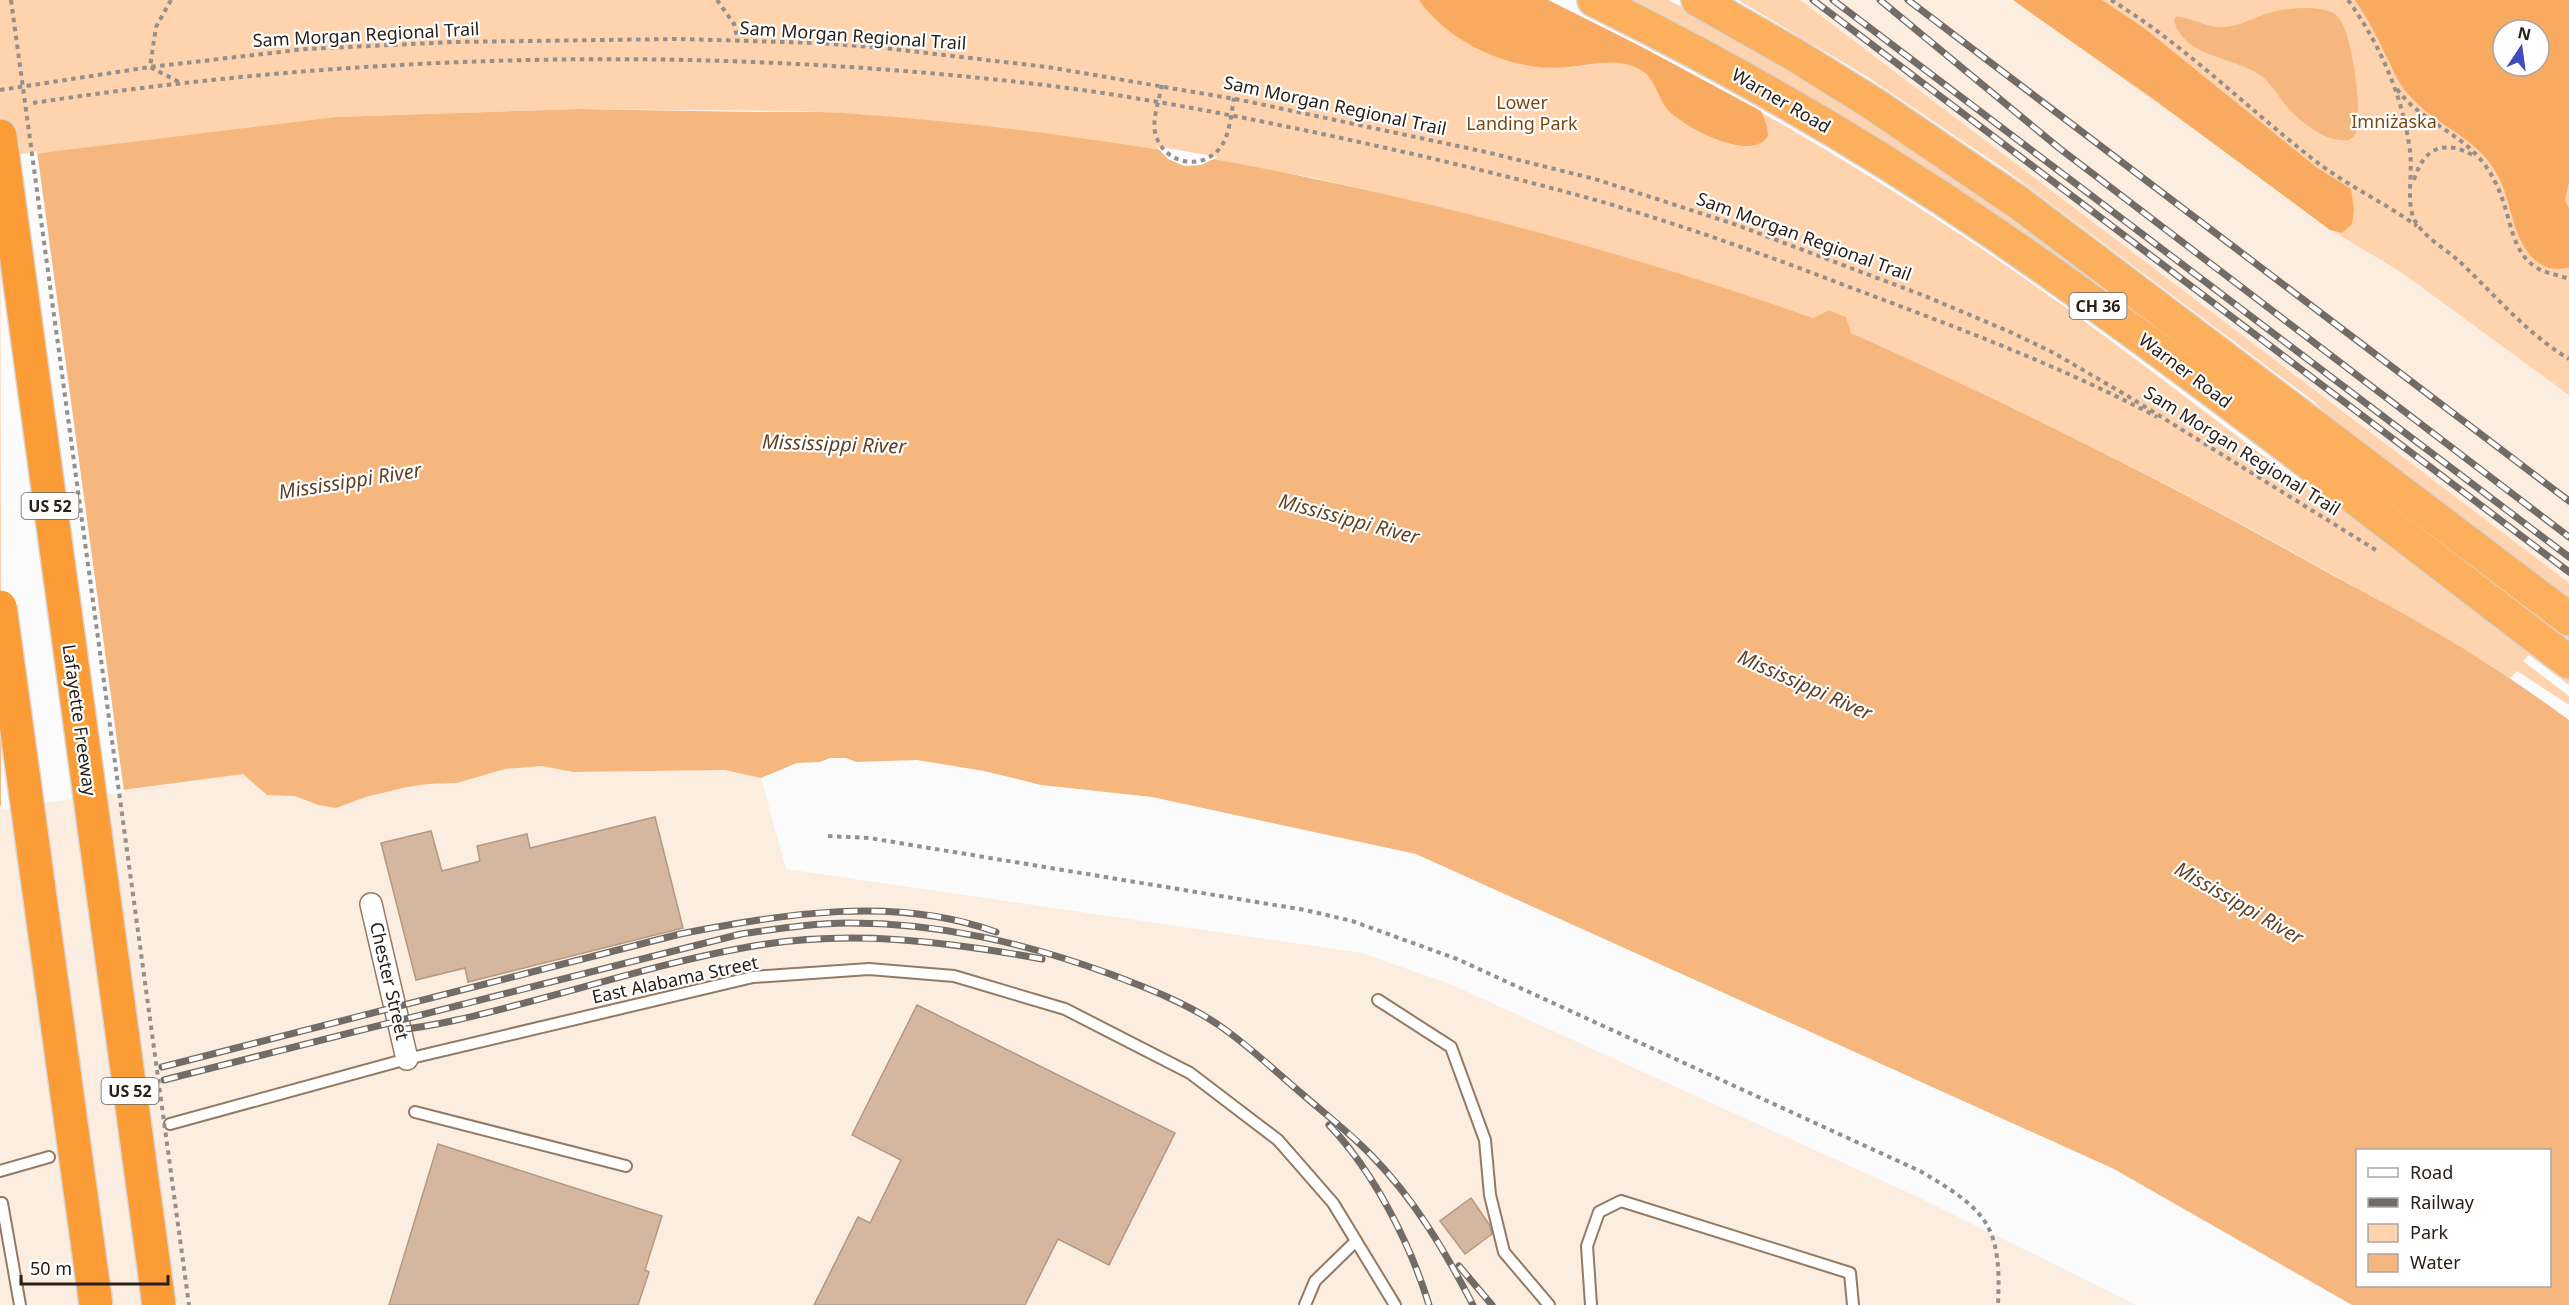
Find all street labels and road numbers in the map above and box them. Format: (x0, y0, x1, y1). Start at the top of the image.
street label: Sam Morgan Regional Trail (739, 15, 967, 55)
street label: Sam Morgan Regional Trail (252, 16, 480, 52)
street label: Warner Road (1728, 62, 1835, 138)
street label: Sam Morgan Regional Trail (1222, 70, 1449, 140)
street label: Sam Morgan Regional Trail (1694, 186, 1915, 286)
road number: CH 36 (2070, 293, 2126, 319)
street label: Warner Road (2134, 327, 2237, 413)
street label: Sam Morgan Regional Trail (2140, 380, 2345, 520)
road number: US 52 (22, 493, 78, 519)
street label: Lafayette Freeway (57, 643, 103, 798)
street label: Chester Street (365, 919, 415, 1043)
street label: East Alabama Street (590, 950, 761, 1008)
road number: US 52 (102, 1078, 158, 1104)

